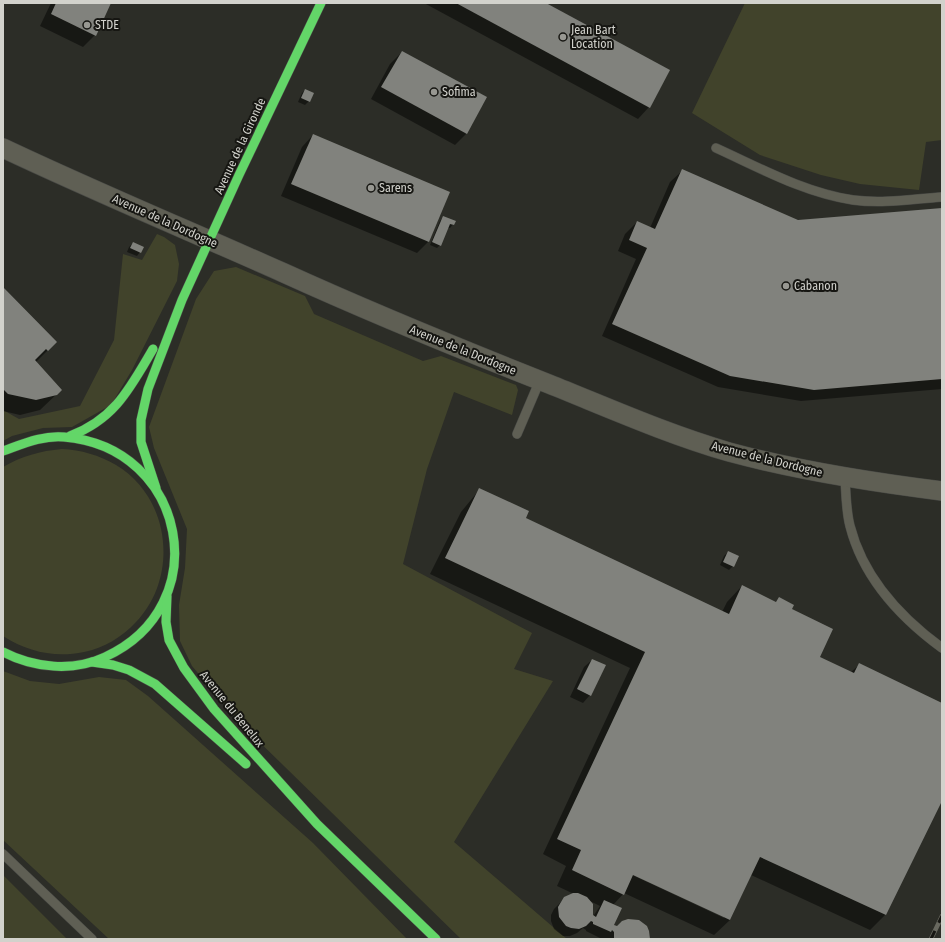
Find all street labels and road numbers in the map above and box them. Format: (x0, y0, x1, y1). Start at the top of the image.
street label: Avenue de la Gironde (212, 96, 268, 196)
street label: Avenue de la Dordogne (110, 191, 220, 251)
street label: Avenue de la Dordogne (408, 322, 518, 378)
street label: Avenue de la Dordogne (710, 438, 824, 480)
street label: Avenue du Benelux (197, 668, 267, 750)

